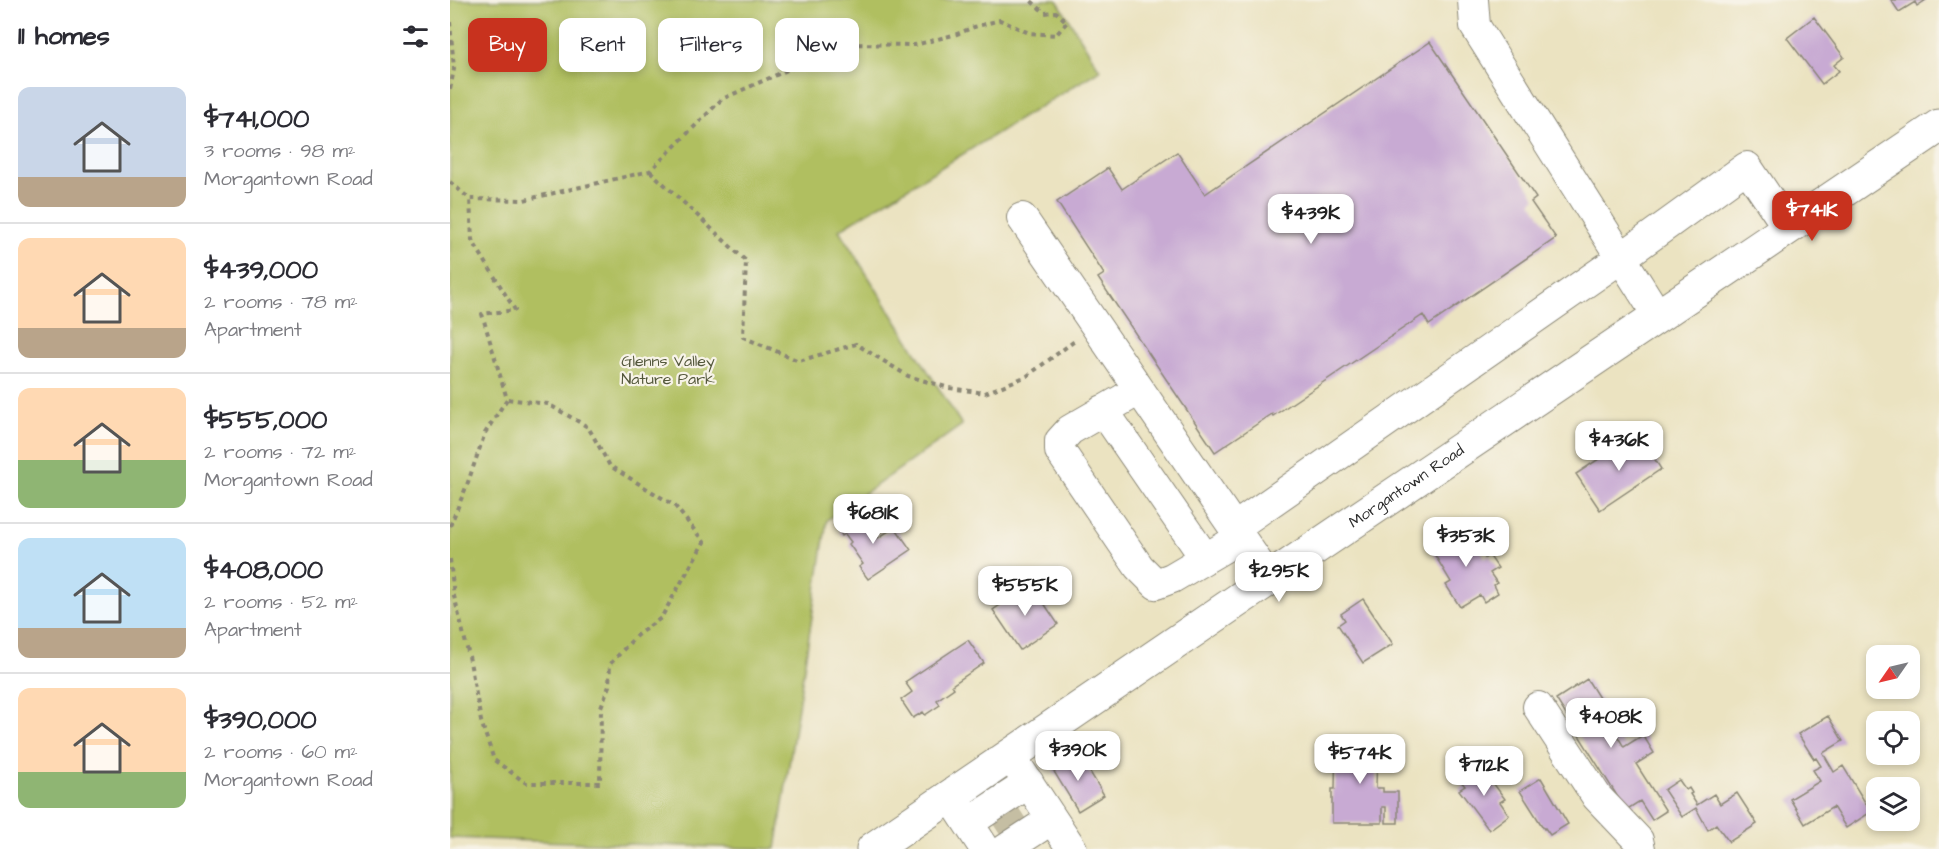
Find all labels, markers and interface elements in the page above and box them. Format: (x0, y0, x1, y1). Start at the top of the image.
text: 11 homes (18, 18, 110, 54)
chip: Buy (468, 18, 547, 72)
chip: Rent (559, 18, 646, 72)
chip: Filters (658, 18, 763, 72)
chip: New (775, 18, 859, 72)
icon: filters (399, 20, 432, 53)
text: $741,000 (204, 101, 309, 137)
icon: home (66, 111, 138, 183)
text: 3 rooms · 98 m² (204, 137, 356, 165)
text: Morgantown Road (204, 165, 373, 193)
pin: $741K (1770, 191, 1854, 242)
pin: $439K (1269, 194, 1353, 245)
text: $741K (1786, 196, 1838, 224)
text: $439K (1282, 199, 1340, 227)
text: $439,000 (204, 252, 318, 288)
icon: home (66, 262, 138, 334)
text: 2 rooms · 78 m² (204, 288, 358, 316)
text: Apartment (204, 316, 302, 344)
park label: Glenns Valley Nature Park (621, 350, 715, 390)
text: $555,000 (204, 402, 328, 438)
icon: home (66, 412, 138, 484)
pin: $436K (1577, 421, 1661, 472)
text: $436K (1589, 426, 1649, 454)
text: 2 rooms · 72 m² (204, 438, 356, 466)
street label: Morgantown Road (1344, 439, 1468, 533)
text: Morgantown Road (204, 466, 373, 494)
pin: $681K (831, 494, 915, 545)
text: $681K (847, 499, 899, 527)
pin: $353K (1424, 517, 1508, 568)
text: $353K (1437, 522, 1495, 550)
text: $408,000 (204, 552, 323, 588)
pin: $295K (1237, 552, 1321, 603)
text: $295K (1249, 557, 1309, 585)
icon: home (66, 562, 138, 634)
pin: $555K (983, 566, 1067, 617)
text: $555K (992, 571, 1058, 599)
text: 2 rooms · 52 m² (204, 588, 358, 616)
text: Apartment (204, 616, 302, 644)
north arrow (1866, 645, 1920, 699)
map controls (1866, 645, 1920, 831)
pin: $408K (1569, 698, 1653, 749)
text: $390,000 (204, 702, 317, 738)
text: $408K (1580, 703, 1642, 731)
button: locate (1866, 711, 1920, 765)
icon: home (66, 712, 138, 784)
pin: $390K (1036, 731, 1120, 782)
pin: $574K (1318, 734, 1402, 785)
text: $390K (1049, 736, 1107, 764)
text: 2 rooms · 60 m² (204, 738, 358, 766)
text: $574K (1328, 739, 1392, 767)
pin: $712K (1442, 746, 1526, 797)
text: $712K (1459, 751, 1509, 779)
text: Morgantown Road (204, 766, 373, 794)
button: layers (1866, 777, 1920, 831)

